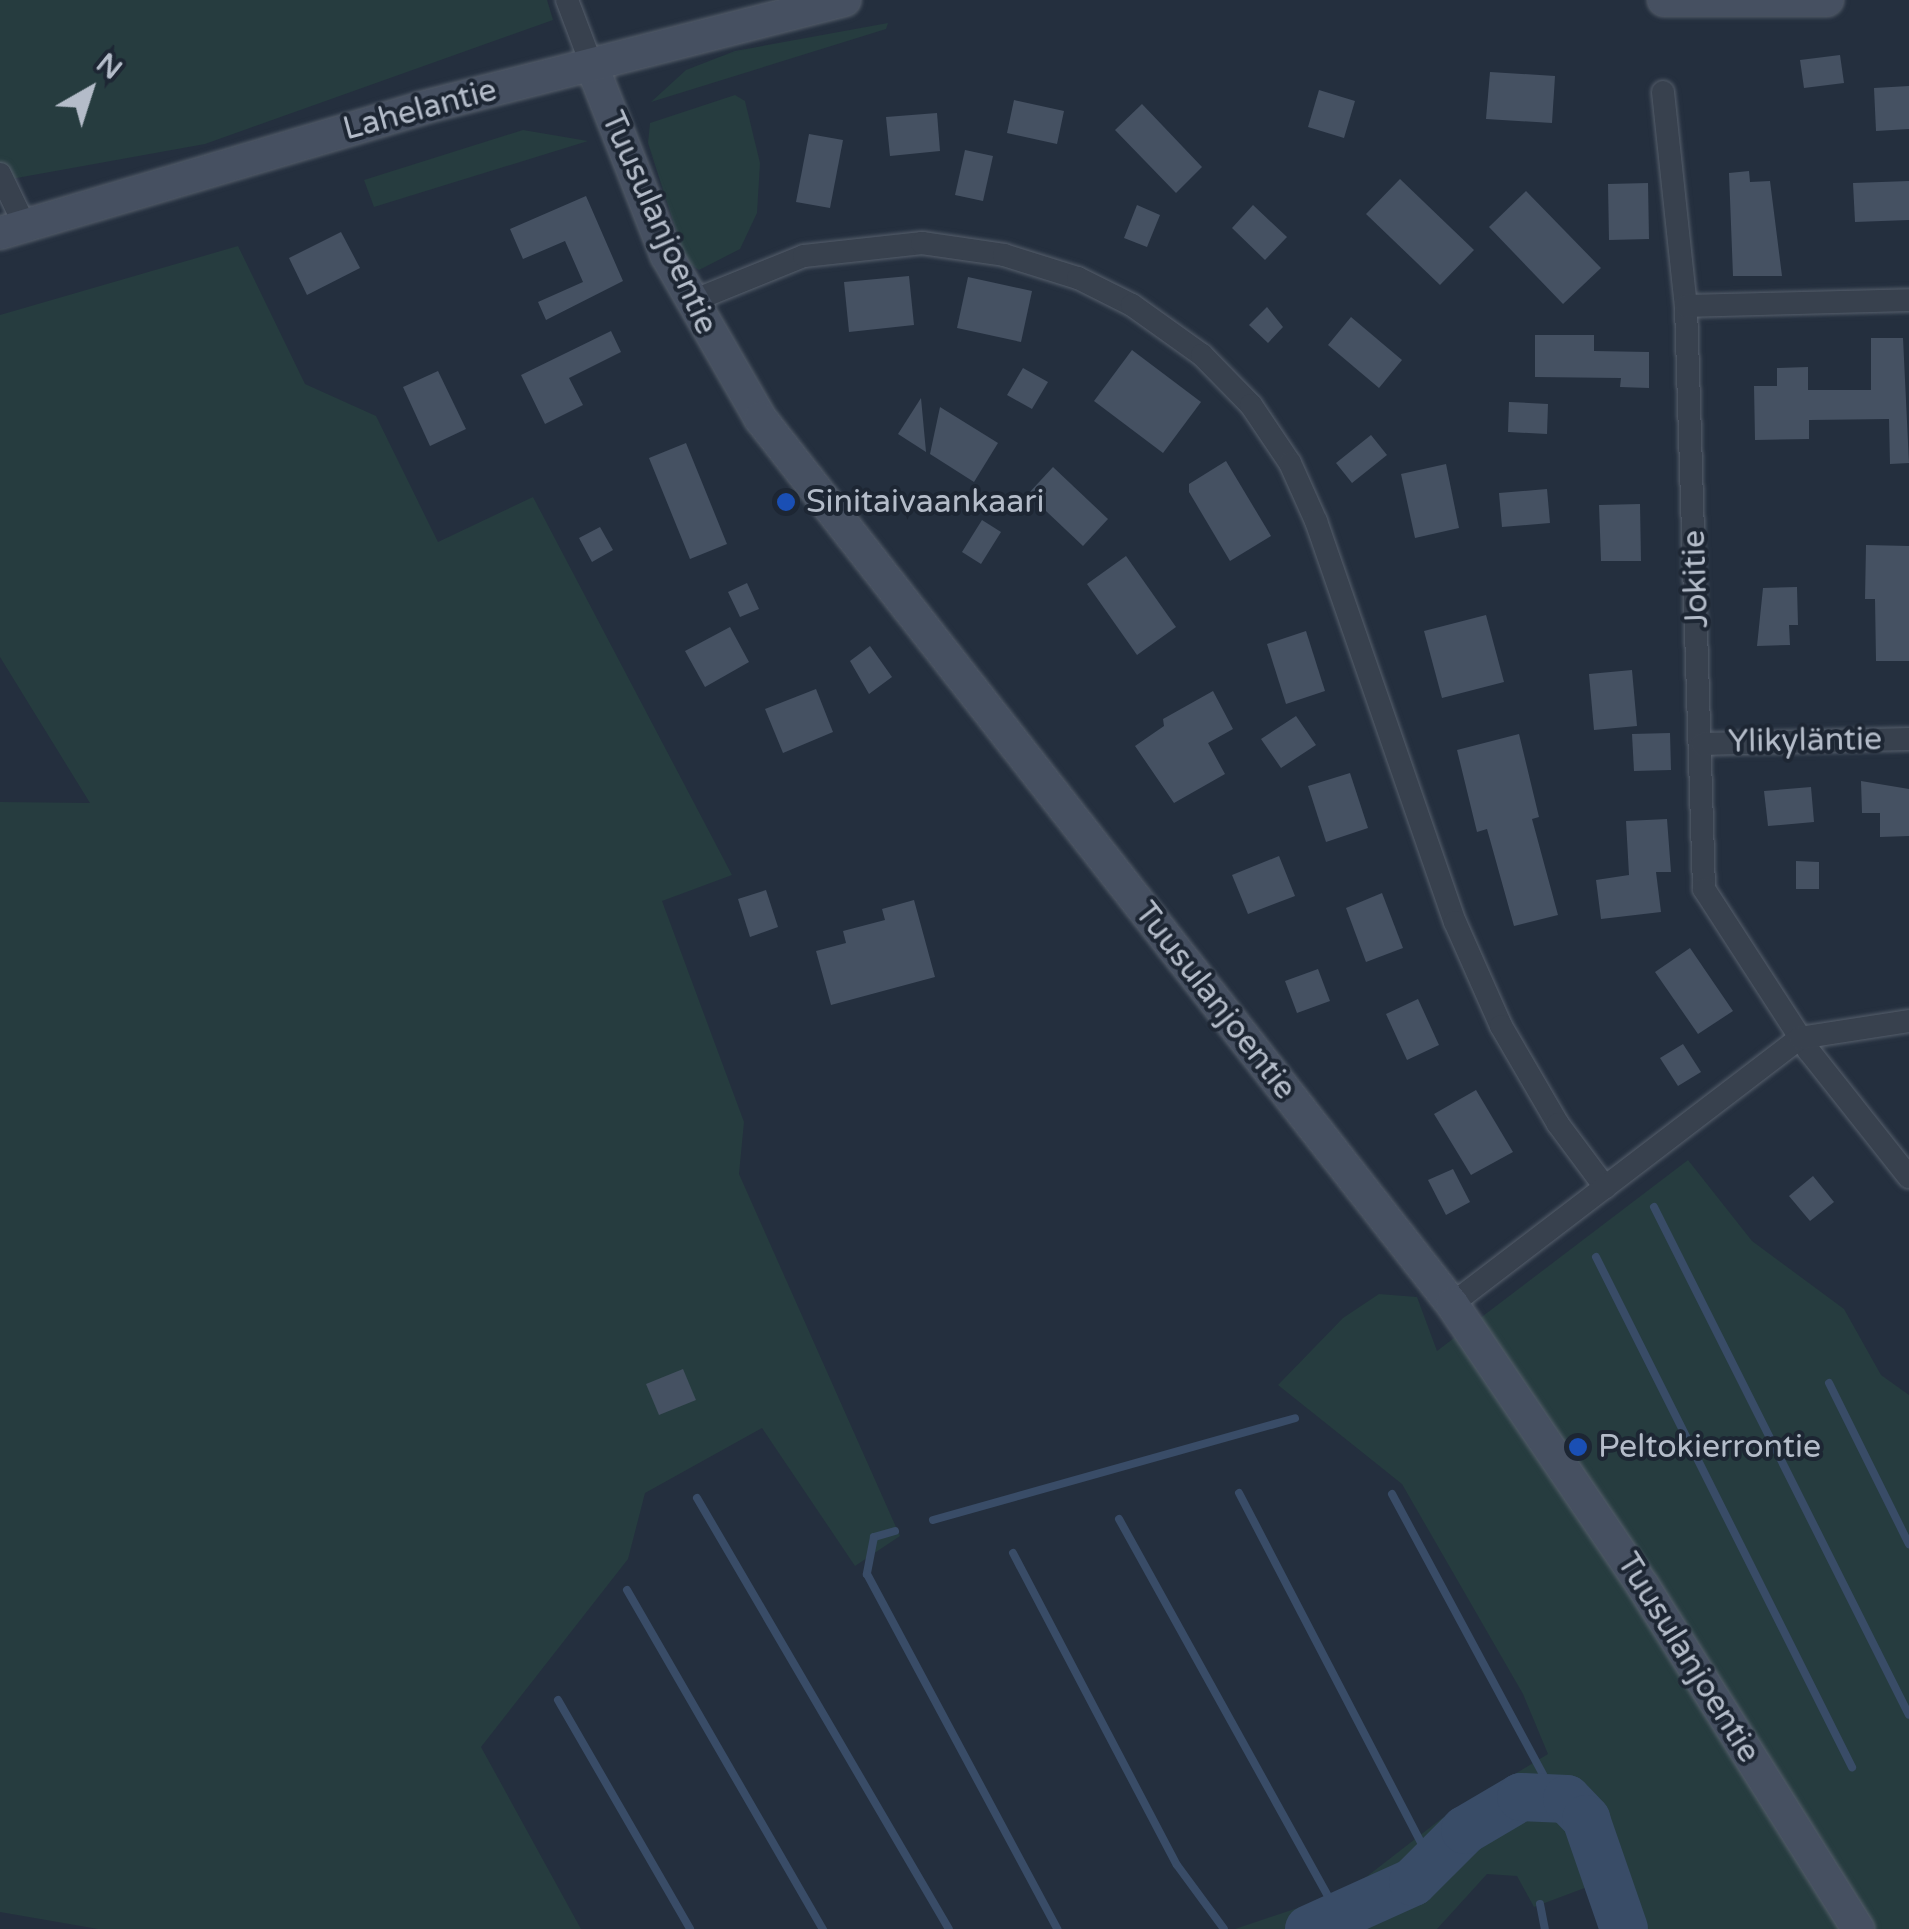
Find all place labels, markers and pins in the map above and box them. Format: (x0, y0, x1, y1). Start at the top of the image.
place label: Sinitaivaankaari (806, 483, 1045, 521)
marker: Sinitaivaankaari (775, 491, 797, 513)
place label: Peltokierrontie (1598, 1428, 1821, 1466)
marker: Peltokierrontie (1567, 1436, 1589, 1458)

